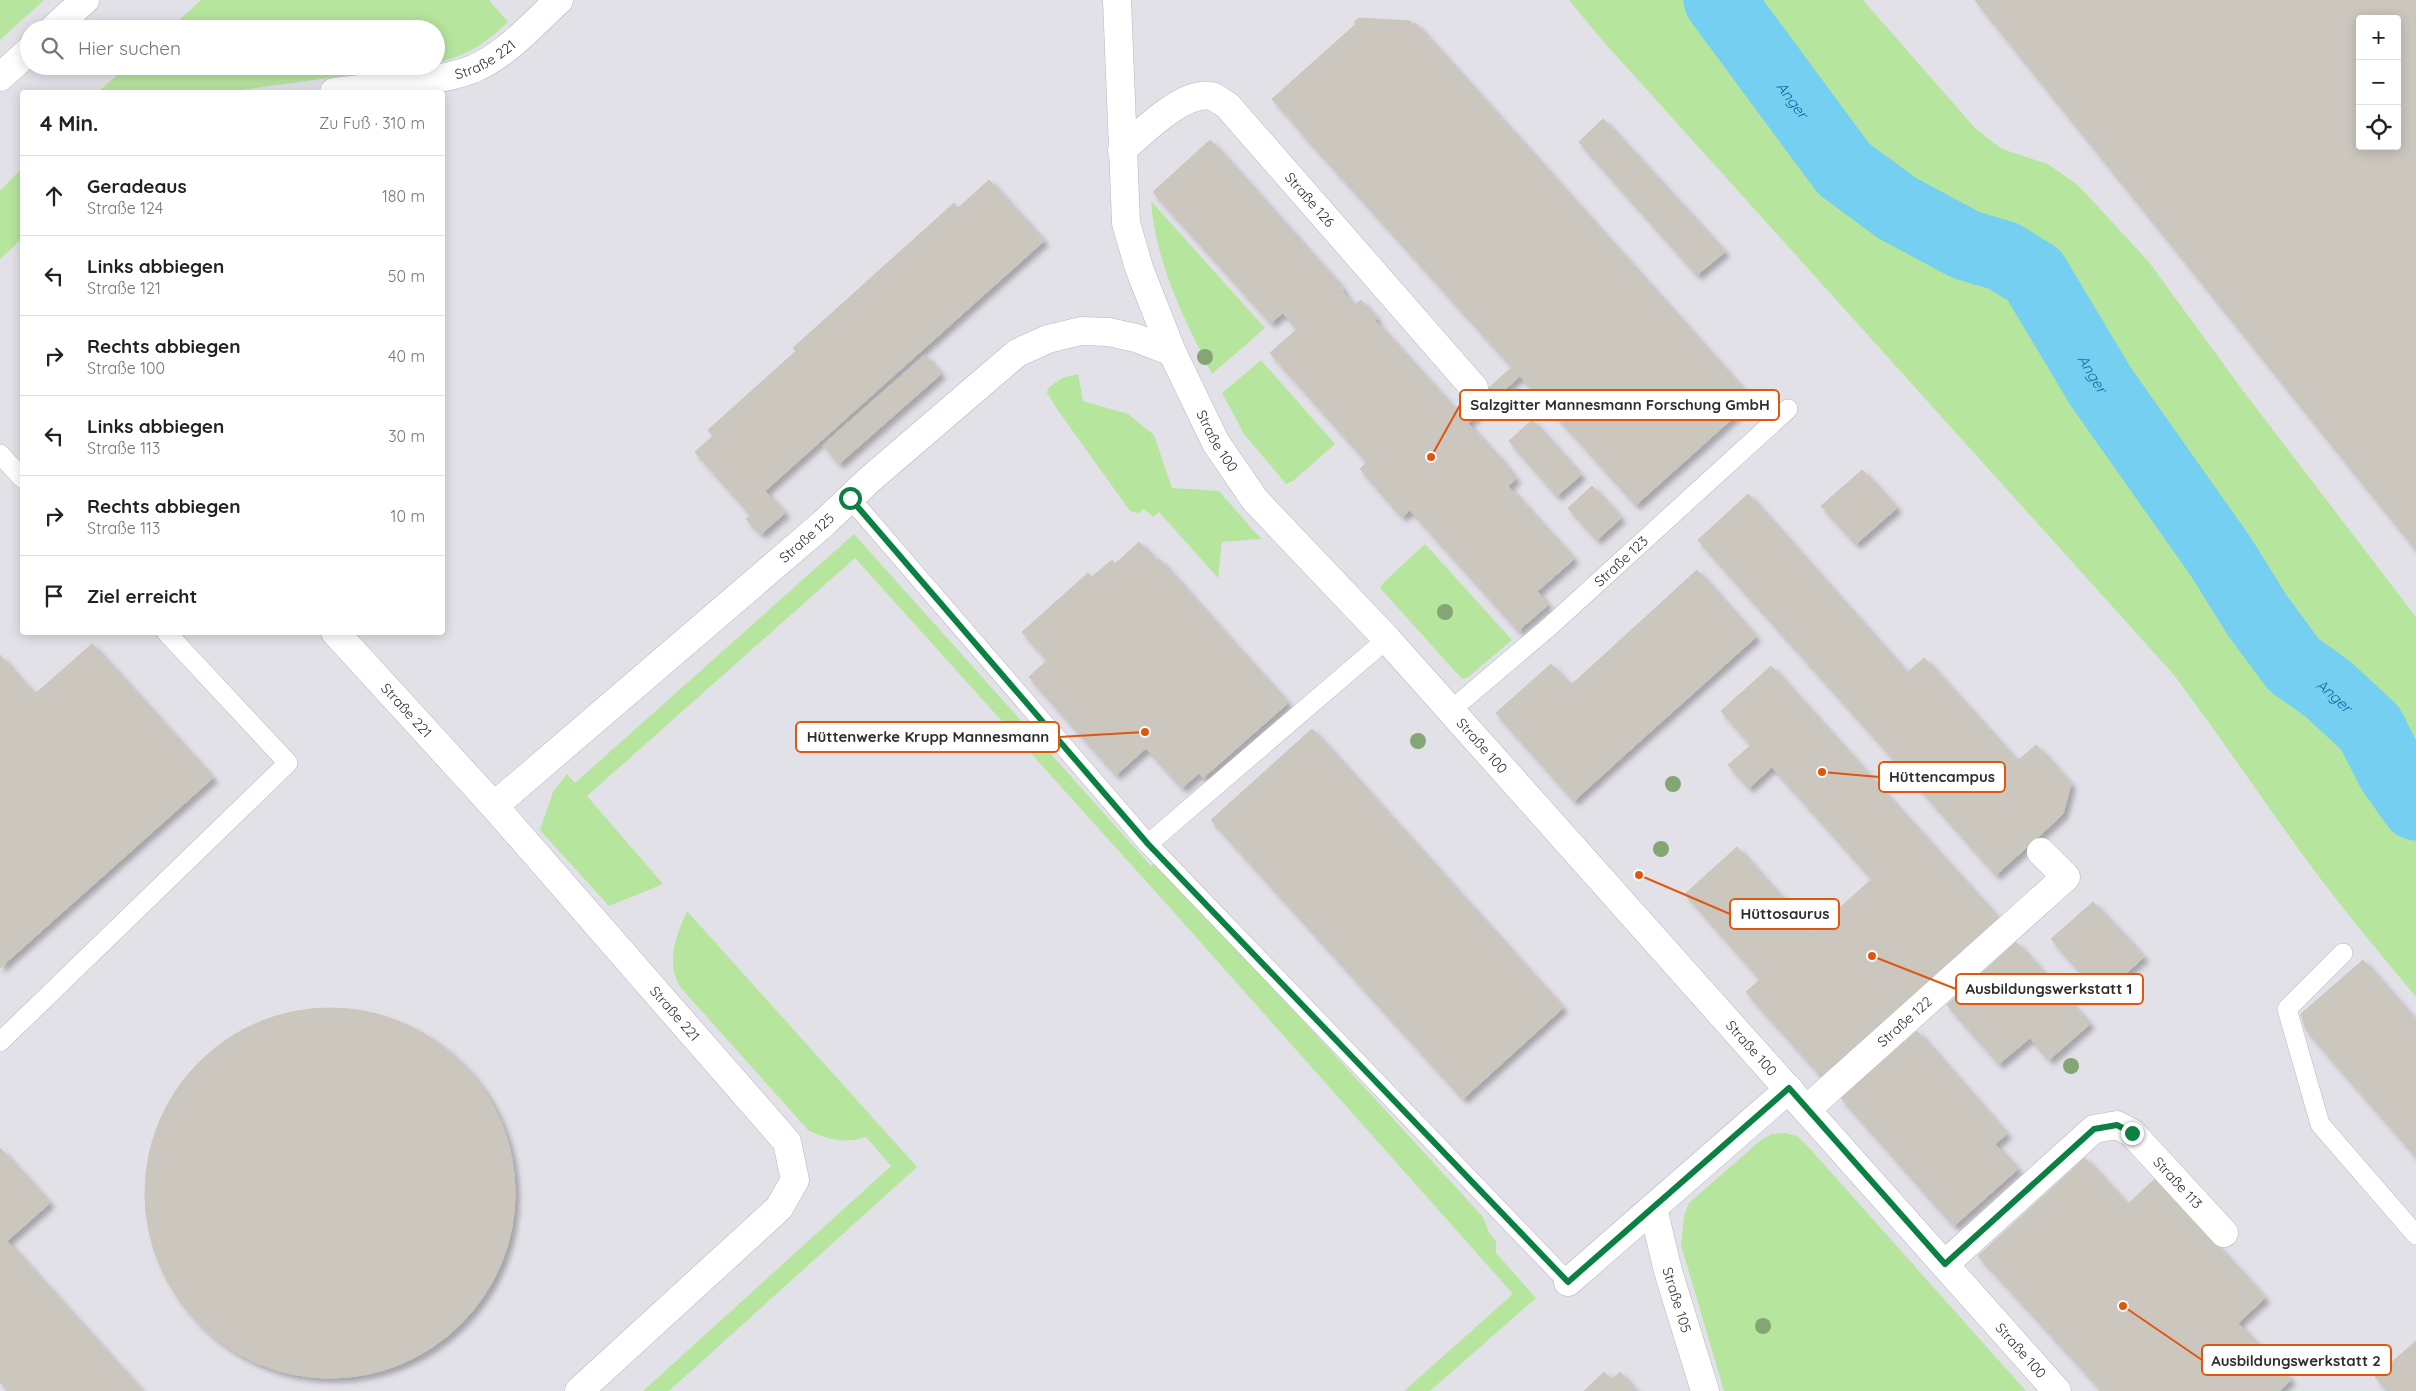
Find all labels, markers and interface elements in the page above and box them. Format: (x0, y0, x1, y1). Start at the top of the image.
map controls (2356, 15, 2401, 150)
button: + (2356, 15, 2401, 60)
search box (20, 20, 445, 75)
icon: search (38, 34, 66, 62)
text: Hier suchen (78, 36, 181, 60)
street label: Straße 221 (453, 36, 519, 83)
button: − (2356, 60, 2401, 105)
water label: Anger (1773, 77, 1814, 124)
button: locate (2356, 105, 2401, 150)
text: 4 Min. (40, 110, 98, 136)
text: Zu Fuß · 310 m (319, 113, 425, 133)
street label: Straße 126 (1281, 169, 1339, 231)
text: Geradeaus (87, 174, 187, 198)
icon: ahead (40, 182, 68, 210)
text: 180 m (382, 186, 425, 206)
text: Straße 124 (87, 198, 163, 218)
text: Links abbiegen (87, 254, 224, 278)
icon: left (40, 262, 68, 290)
text: 50 m (388, 266, 425, 286)
text: Straße 121 (87, 278, 161, 298)
text: Rechts abbiegen (87, 334, 240, 358)
icon: right (40, 342, 68, 370)
text: 40 m (388, 346, 425, 366)
water label: Anger (2074, 351, 2113, 398)
text: Straße 100 (87, 358, 165, 378)
callout: Salzgitter Mannesmann Forschung GmbH (1460, 390, 1779, 420)
text: Salzgitter Mannesmann Forschung GmbH (1470, 395, 1770, 414)
street label: Straße 100 (1192, 407, 1242, 475)
text: Links abbiegen (87, 414, 224, 438)
icon: left (40, 422, 68, 450)
text: 30 m (388, 426, 425, 446)
text: Straße 113 (87, 438, 160, 458)
route start (839, 487, 862, 510)
text: Rechts abbiegen (87, 494, 240, 518)
icon: right (40, 502, 68, 530)
text: 10 m (391, 506, 425, 526)
street label: Straße 125 (775, 509, 838, 566)
text: Straße 113 (87, 518, 160, 538)
street label: Straße 123 (1590, 532, 1652, 590)
icon: arrive (40, 582, 68, 610)
text: Ziel erreicht (87, 584, 197, 608)
water label: Anger (2313, 674, 2358, 718)
street label: Straße 221 (377, 679, 436, 741)
street label: Straße 100 (1453, 714, 1512, 777)
callout: Hüttenwerke Krupp Mannesmann (796, 722, 1059, 752)
text: Hüttenwerke Krupp Mannesmann (807, 727, 1049, 746)
callout: Hüttencampus (1879, 762, 2005, 792)
text: Hüttencampus (1889, 767, 1995, 786)
callout: Hüttosaurus (1730, 899, 1839, 929)
text: Hüttosaurus (1740, 904, 1830, 923)
callout: Ausbildungswerkstatt 1 (1956, 974, 2143, 1004)
text: Ausbildungswerkstatt 1 (1966, 979, 2132, 998)
street label: Straße 221 (646, 982, 704, 1045)
street label: Straße 122 (1874, 992, 1936, 1051)
street label: Straße 100 (1722, 1017, 1781, 1080)
route end (2121, 1122, 2144, 1145)
street label: Straße 113 (2149, 1153, 2206, 1212)
street label: Straße 105 (1658, 1265, 1695, 1335)
street label: Straße 100 (1991, 1319, 2050, 1382)
callout: Ausbildungswerkstatt 2 (2202, 1345, 2391, 1375)
text: Ausbildungswerkstatt 2 (2211, 1351, 2381, 1370)

